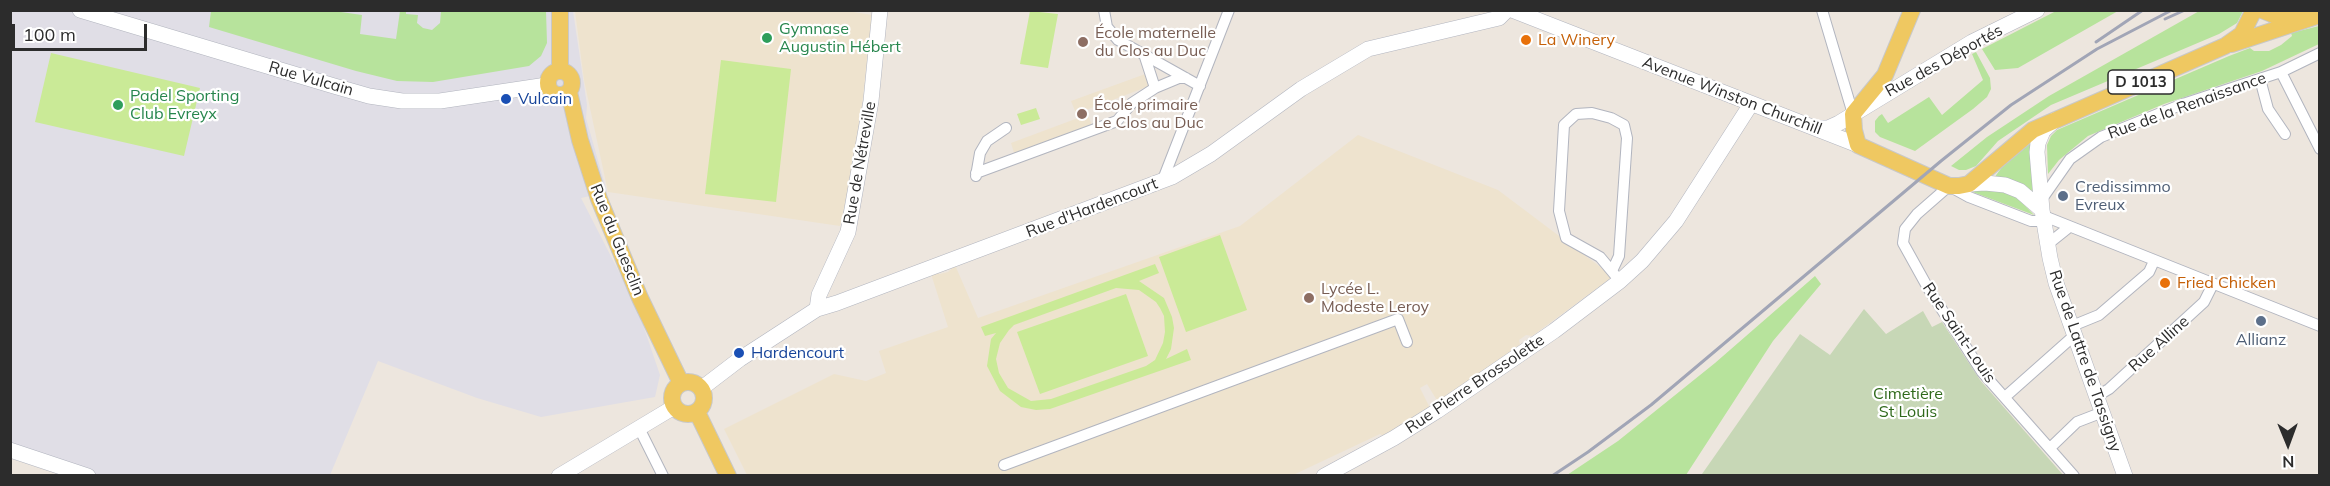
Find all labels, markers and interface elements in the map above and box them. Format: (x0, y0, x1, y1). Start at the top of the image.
scale bar (15, 12, 150, 50)
place label: Gymnase Augustin Hébert (779, 19, 901, 57)
street label: Rue des Déportés (1882, 21, 2006, 101)
text: 100 m (23, 23, 76, 46)
place label: École maternelle du Clos au Duc (1095, 23, 1216, 61)
place label: La Winery (1538, 30, 1615, 50)
marker: Gymnase Augustin Hébert (760, 31, 774, 45)
marker: La Winery (1519, 33, 1533, 47)
marker: École maternelle du Clos au Duc (1076, 35, 1090, 49)
street label: Avenue Winston Churchill (1639, 53, 1825, 139)
street label: Rue Vulcain (266, 58, 356, 100)
street label: Rue de la Renaissance (2105, 68, 2269, 144)
road number: D 1013 (2108, 70, 2174, 94)
place label: Padel Sporting Club Evreyx (130, 86, 239, 124)
place label: Vulcain (518, 89, 572, 109)
marker: Vulcain (499, 92, 513, 106)
place label: École primaire Le Clos au Duc (1094, 95, 1204, 133)
marker: Padel Sporting Club Evreyx (111, 98, 125, 112)
street label: Rue de Nétreville (840, 100, 880, 226)
marker: École primaire Le Clos au Duc (1075, 107, 1089, 121)
street label: Rue d'Hardencourt (1023, 174, 1161, 242)
place label: Credissimmo Evreux (2075, 177, 2171, 215)
street label: Rue du Guesclin (586, 181, 648, 299)
marker: Credissimmo Evreux (2056, 189, 2070, 203)
street label: Rue de Lattre de Tassigny (2045, 267, 2125, 455)
place label: Fried Chicken (2177, 273, 2276, 293)
marker: Fried Chicken (2158, 276, 2172, 290)
place label: Lycée L. Modeste Leroy (1321, 279, 1429, 317)
street label: Rue Saint-Louis (1918, 279, 2000, 387)
marker: Lycée L. Modeste Leroy (1302, 291, 1316, 305)
street label: Rue Alline (2125, 312, 2193, 376)
marker: Allianz (2254, 314, 2268, 328)
street label: Rue Pierre Brossolette (1402, 330, 1548, 438)
place label: Allianz (2236, 330, 2286, 350)
place label: Hardencourt (751, 343, 844, 363)
marker: Hardencourt (732, 346, 746, 360)
park label: Cimetière St Louis (1873, 384, 1943, 422)
north arrow (2258, 414, 2318, 474)
text: N (2282, 452, 2295, 472)

